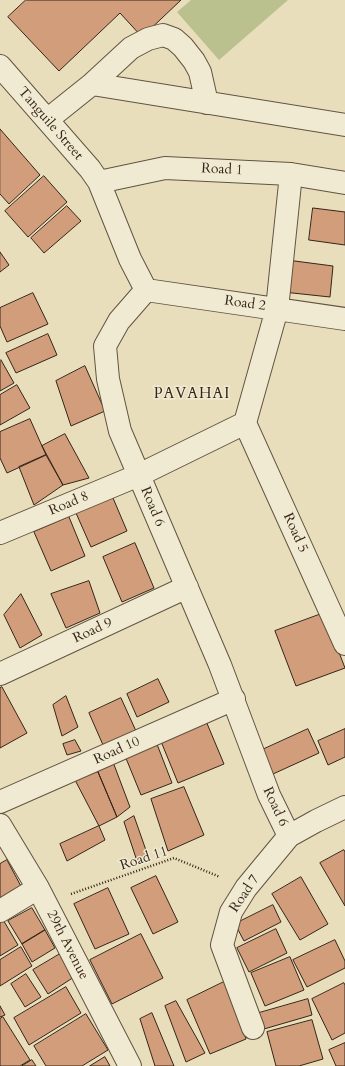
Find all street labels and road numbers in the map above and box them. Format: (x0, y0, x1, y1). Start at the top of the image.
street label: Tanguile Street (14, 84, 86, 164)
street label: Road 1 (201, 161, 243, 179)
street label: Road 2 (223, 293, 267, 315)
street label: Road 6 (136, 485, 168, 529)
street label: Road 8 (47, 488, 91, 520)
street label: Road 5 (279, 511, 311, 555)
street label: Road 9 (71, 615, 115, 647)
street label: Road 10 (91, 733, 143, 769)
street label: Road 6 (259, 785, 291, 829)
street label: Road 11 (118, 843, 170, 875)
street label: Road 7 (226, 872, 264, 916)
street label: 29th Avenue (42, 908, 92, 982)

